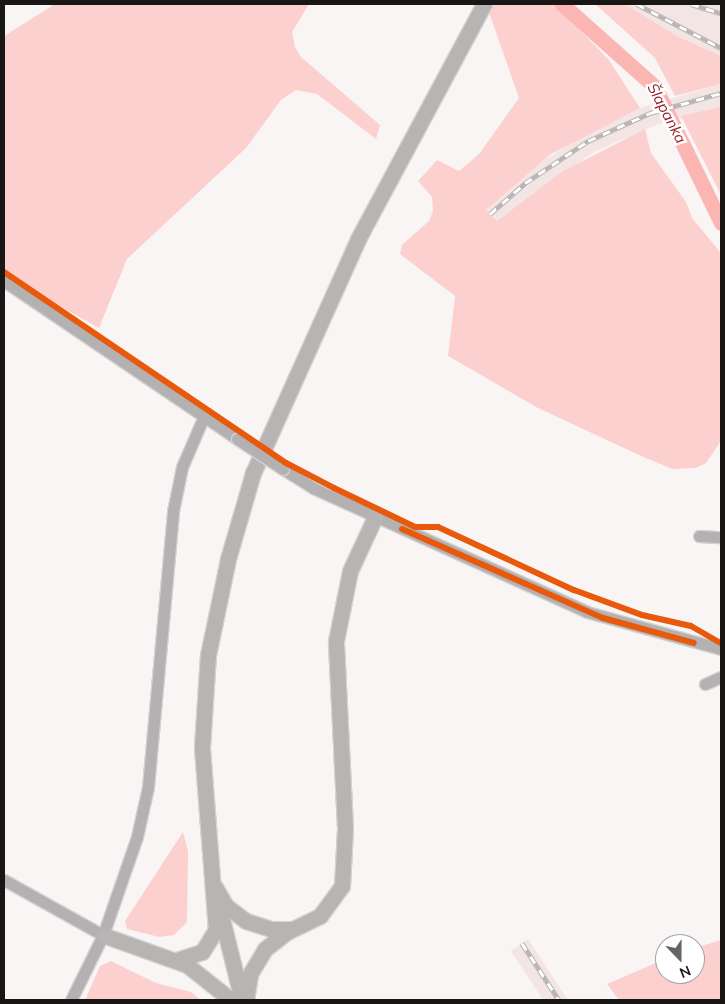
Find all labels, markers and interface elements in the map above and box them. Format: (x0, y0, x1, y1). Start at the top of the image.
water label: Šlapanka (644, 80, 690, 146)
north arrow (655, 934, 705, 984)
text: N (677, 962, 694, 982)

